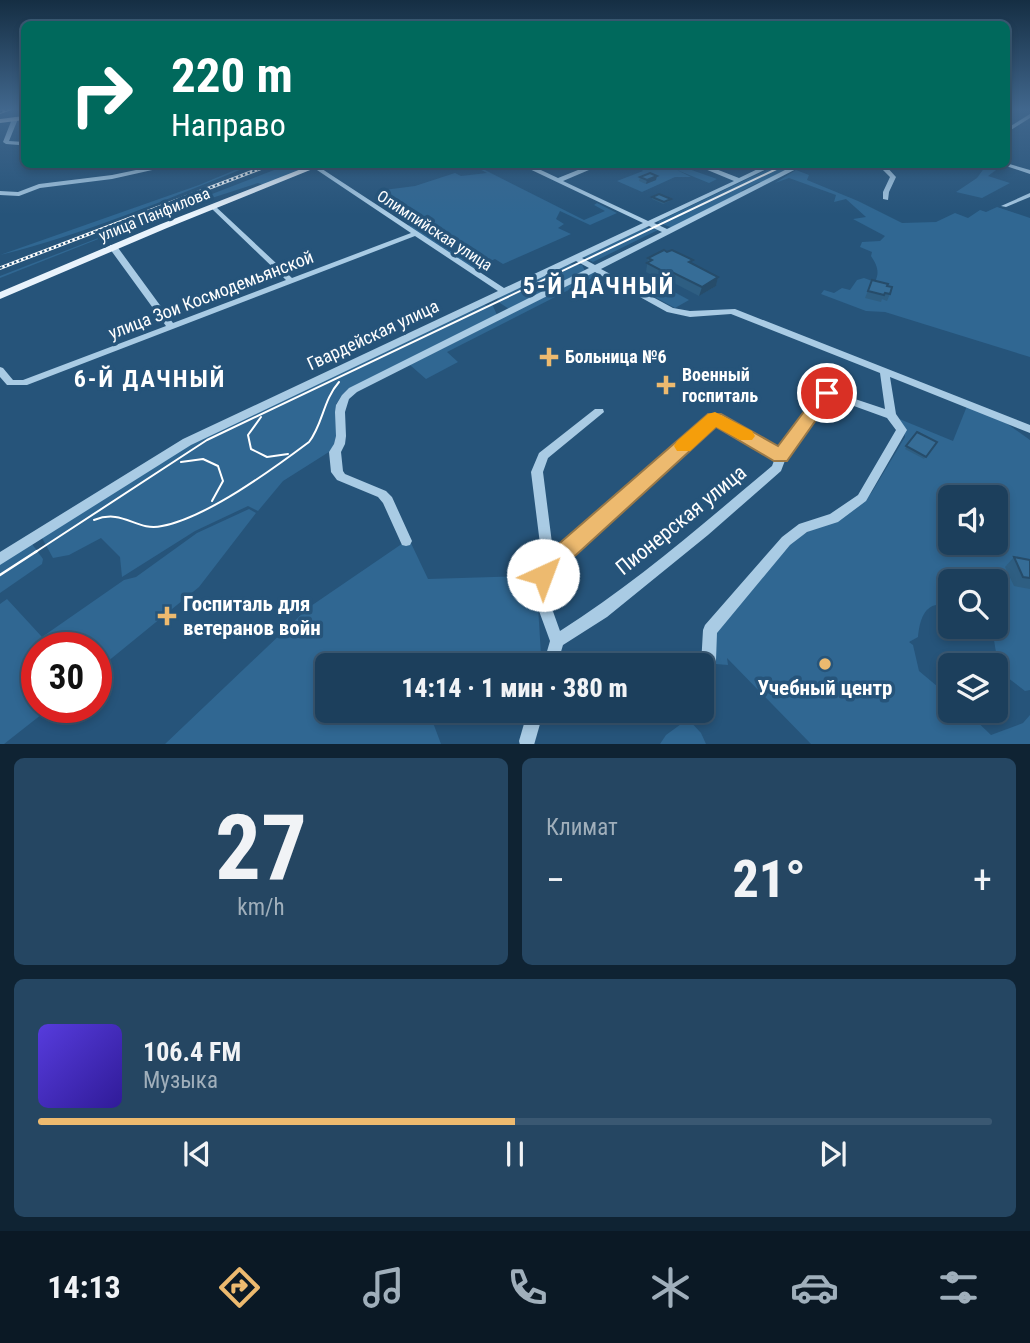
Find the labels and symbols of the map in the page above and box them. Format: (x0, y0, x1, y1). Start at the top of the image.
street label: улица Панфилова (96, 184, 213, 245)
street label: Олимпийская улица (374, 186, 496, 275)
street label: улица Зои Космодемьянской (105, 246, 316, 343)
district label: 5-Й ДАЧНЫЙ (523, 272, 675, 300)
street label: Гвардейская улица (304, 295, 442, 374)
place label: Больница №6 (565, 346, 667, 367)
marker: Больница №6 (539, 347, 559, 367)
pin (797, 363, 857, 423)
place label: Военный госпиталь (682, 364, 758, 406)
district label: 6-Й ДАЧНЫЙ (74, 365, 226, 393)
marker: Военный госпиталь (656, 375, 676, 395)
street label: Пионерская улица (611, 460, 751, 580)
position arrow (506, 538, 580, 612)
place label: Госпиталь для ветеранов войн (183, 592, 321, 640)
marker: Госпиталь для ветеранов войн (157, 606, 177, 626)
speed limit sign: 30 (21, 632, 112, 723)
marker: Учебный центр (817, 656, 833, 672)
place label: Учебный центр (757, 676, 893, 700)

